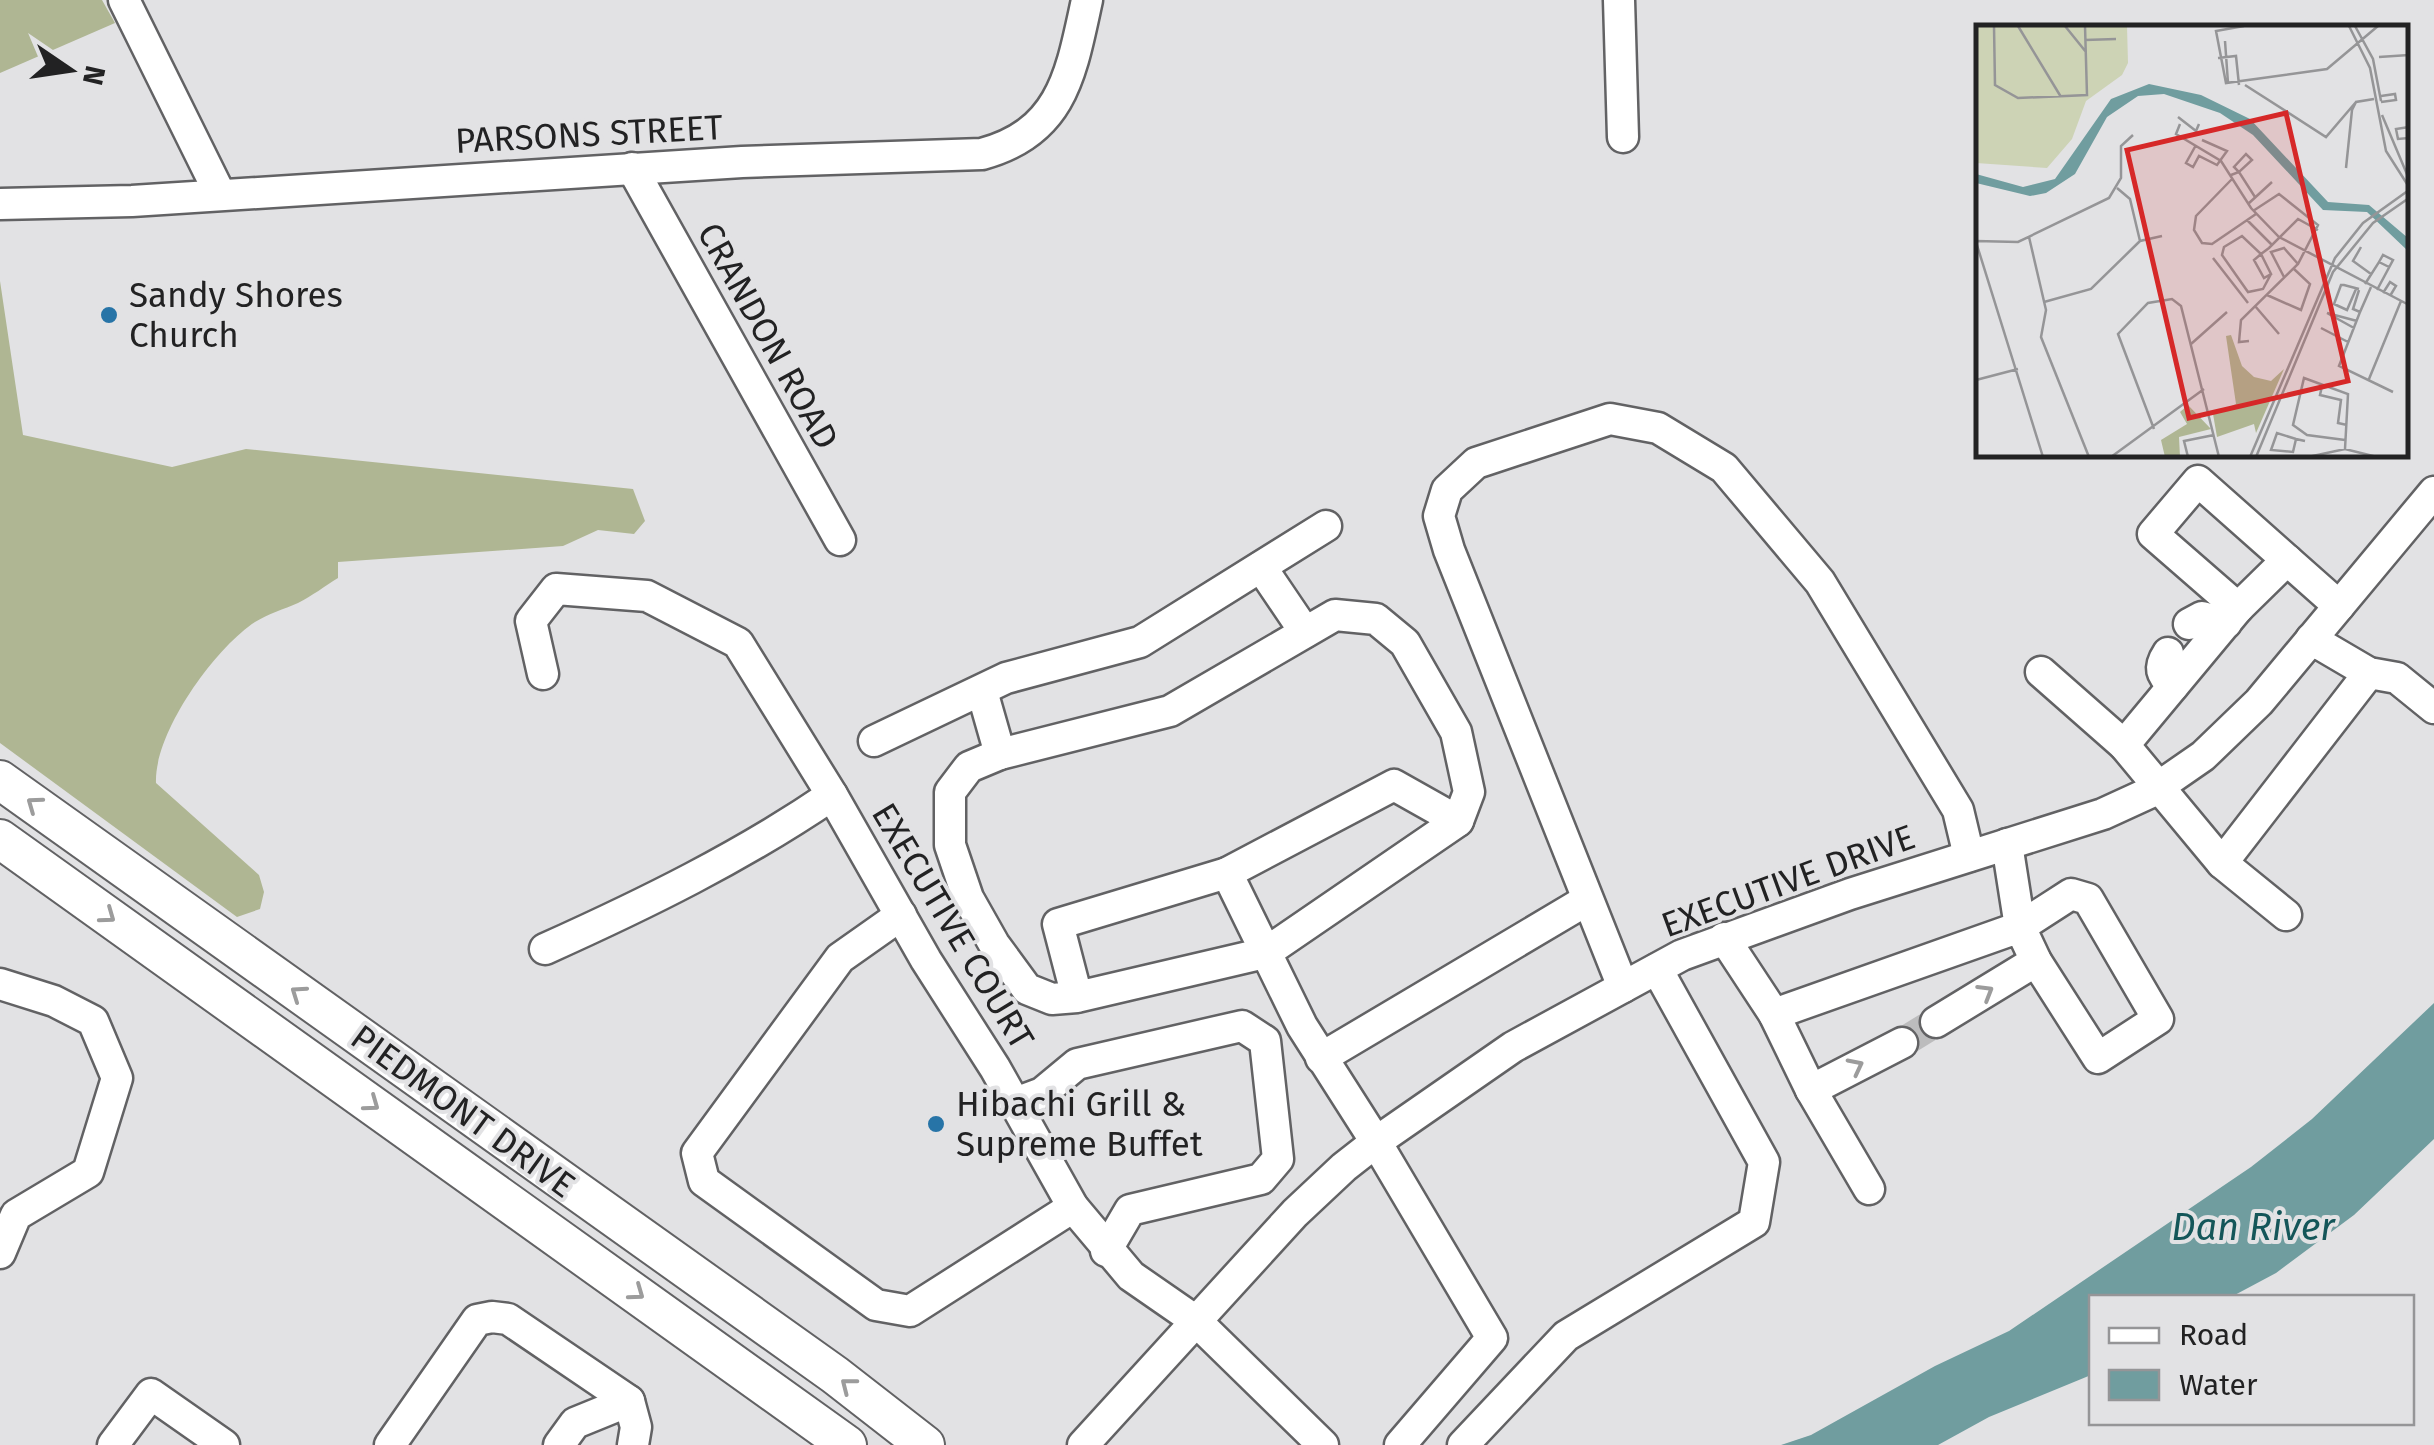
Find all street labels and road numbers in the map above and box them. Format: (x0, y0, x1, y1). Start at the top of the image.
street label: PARSONS STREET (454, 106, 724, 162)
street label: CRANDON ROAD (689, 216, 847, 456)
street label: EXECUTIVE COURT (863, 796, 1043, 1056)
street label: EXECUTIVE DRIVE (1656, 816, 1920, 946)
street label: PIEDMONT DRIVE (343, 1016, 583, 1206)

